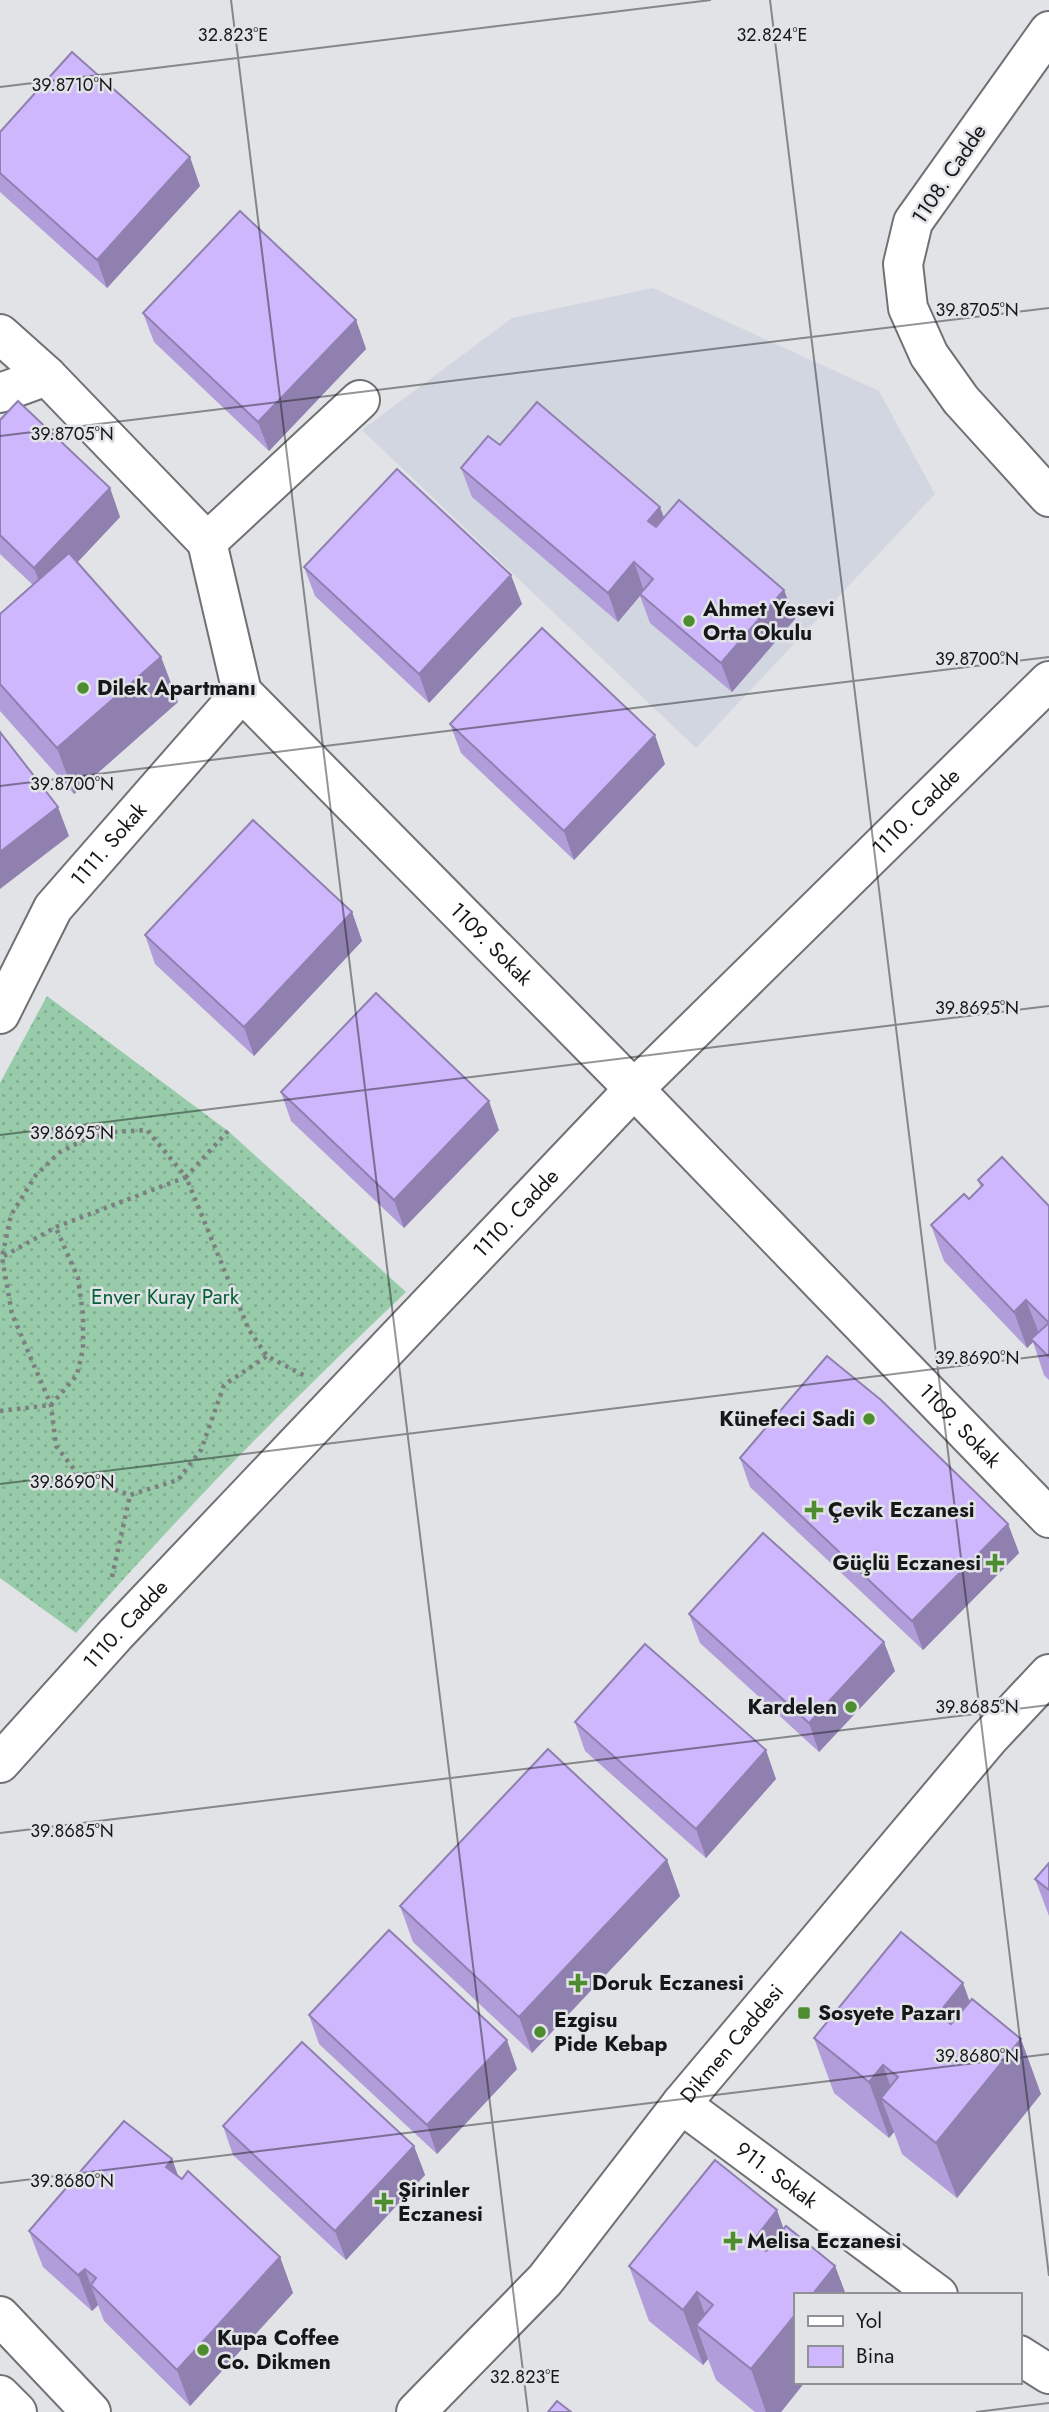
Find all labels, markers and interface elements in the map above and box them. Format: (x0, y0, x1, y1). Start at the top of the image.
text: 32.823°E (198, 22, 268, 48)
text: 32.824°E (737, 22, 807, 48)
text: 39.8710°N (31, 72, 113, 98)
street label: 1108. Cadde (905, 118, 994, 230)
text: 39.8705°N (935, 297, 1019, 323)
text: 39.8705°N (30, 421, 114, 447)
place label: Ahmet Yesevi Orta Okulu (702, 594, 835, 648)
marker: Ahmet Yesevi Orta Okulu (681, 613, 697, 629)
text: 39.8700°N (935, 646, 1019, 672)
place label: Dilek Apartmanı (97, 673, 256, 703)
marker: Dilek Apartmanı (75, 680, 91, 696)
street label: 1110. Cadde (865, 761, 967, 862)
text: 39.8700°N (30, 771, 114, 797)
street label: 1111. Sokak (64, 796, 154, 893)
street label: 1109. Sokak (443, 896, 540, 993)
text: 39.8695°N (935, 995, 1019, 1021)
text: 39.8695°N (30, 1120, 114, 1146)
street label: 1110. Cadde (466, 1162, 566, 1264)
park label: Enver Kuray Park (91, 1282, 240, 1312)
text: 39.8690°N (935, 1345, 1019, 1371)
street label: 1109. Sokak (912, 1377, 1008, 1475)
place label: Künefeci Sadi (719, 1404, 855, 1434)
marker: Künefeci Sadi (861, 1411, 877, 1427)
text: 39.8690°N (30, 1469, 114, 1495)
place label: Çevik Eczanesi (828, 1495, 975, 1525)
marker: Çevik Eczanesi (806, 1502, 822, 1518)
place label: Güçlü Eczanesi (833, 1548, 981, 1578)
marker: Güçlü Eczanesi (987, 1555, 1003, 1571)
street label: 1110. Cadde (76, 1573, 175, 1676)
place label: Kardelen (748, 1692, 837, 1722)
text: 39.8685°N (935, 1694, 1019, 1720)
marker: Kardelen (843, 1699, 859, 1715)
text: 39.8685°N (30, 1818, 114, 1844)
place label: Doruk Eczanesi (592, 1968, 744, 1998)
marker: Doruk Eczanesi (570, 1975, 586, 1991)
street label: Dikmen Caddesi (673, 1978, 791, 2109)
place label: Sosyete Pazarı (818, 1998, 961, 2028)
place label: Ezgisu Pide Kebap (554, 2005, 668, 2059)
marker: Sosyete Pazarı (796, 2005, 812, 2021)
marker: Ezgisu Pide Kebap (532, 2024, 548, 2040)
text: 39.8680°N (935, 2043, 1019, 2069)
street label: 911. Sokak (729, 2135, 824, 2216)
text: 39.8680°N (30, 2168, 114, 2194)
place label: Şirinler Eczanesi (398, 2175, 483, 2229)
marker: Şirinler Eczanesi (376, 2194, 392, 2210)
place label: Melisa Eczanesi (747, 2226, 901, 2256)
marker: Melisa Eczanesi (725, 2233, 741, 2249)
legend (794, 2293, 1021, 2384)
text: Yol (856, 2306, 882, 2336)
place label: Kupa Coffee Co. Dikmen (217, 2323, 339, 2377)
text: Bina (856, 2341, 894, 2371)
marker: Kupa Coffee Co. Dikmen (195, 2342, 211, 2358)
text: 32.823°E (490, 2364, 560, 2390)

